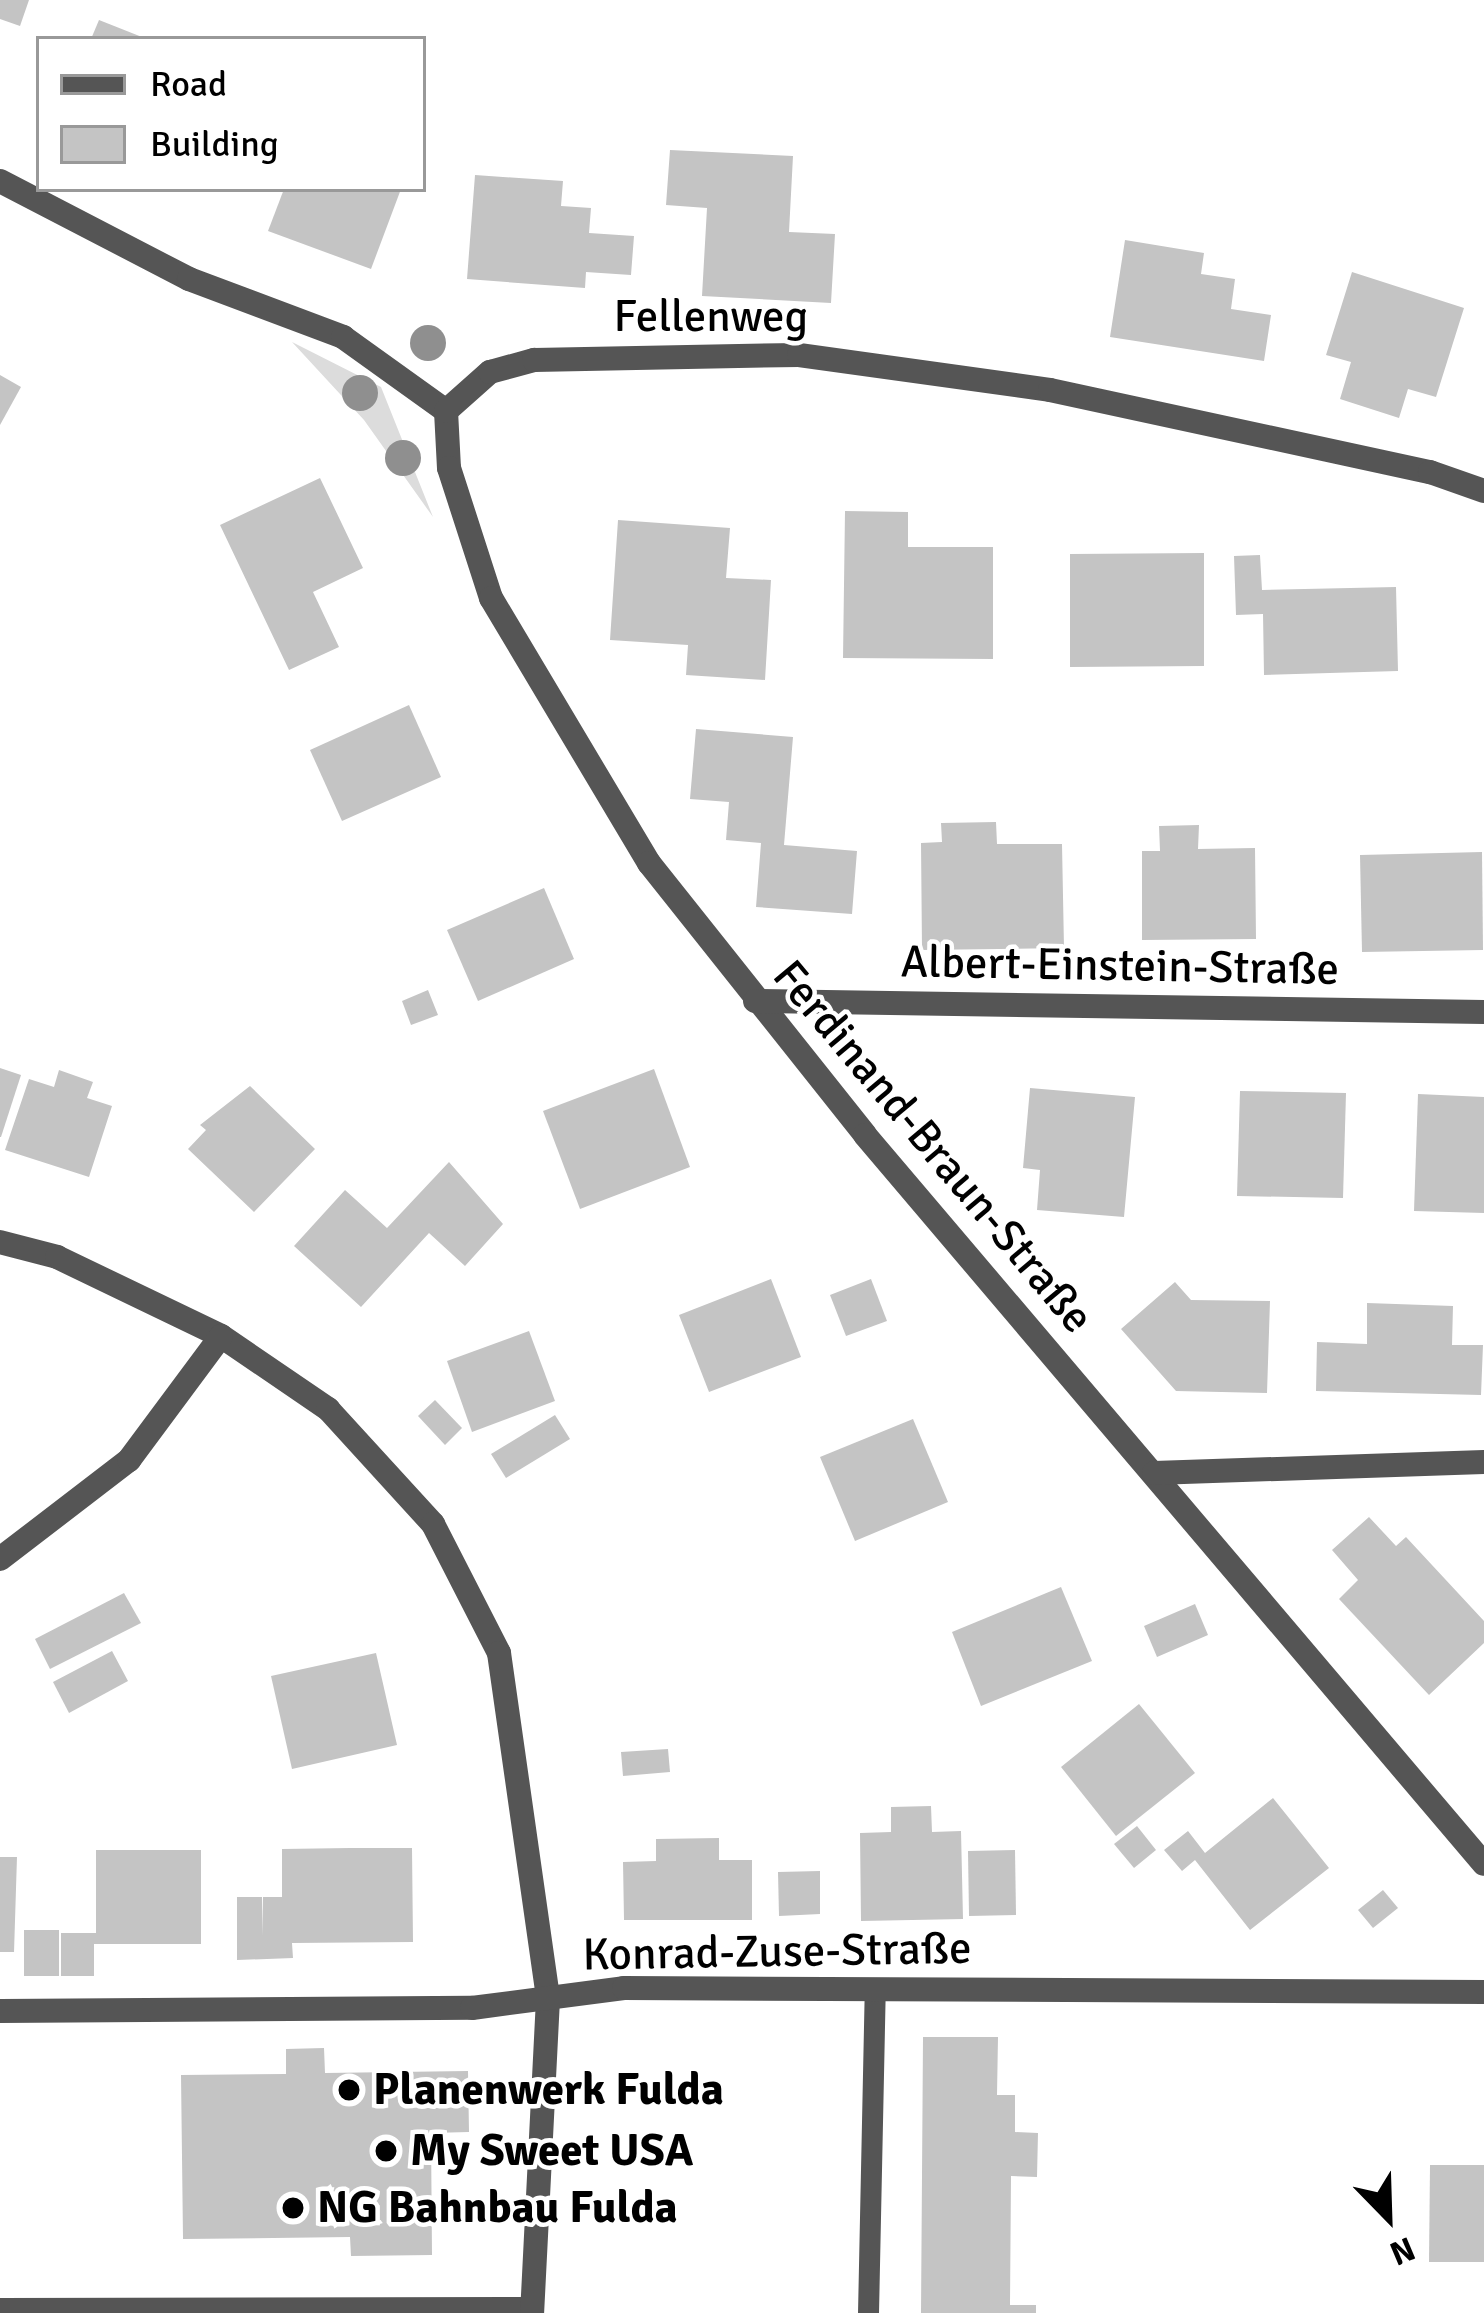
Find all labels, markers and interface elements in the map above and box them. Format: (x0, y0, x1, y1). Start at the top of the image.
legend (36, 36, 426, 192)
text: Road (150, 62, 227, 107)
text: Building (150, 122, 279, 167)
street label: Fellenweg (614, 290, 808, 344)
street label: Albert-Einstein-Straße (900, 935, 1340, 997)
street label: Ferdinand-Braun-Straße (761, 950, 1105, 1344)
street label: Konrad-Zuse-Straße (582, 1922, 972, 1982)
place label: Planenwerk Fulda (373, 2063, 724, 2117)
marker: Planenwerk Fulda (336, 2077, 362, 2103)
place label: My Sweet USA (410, 2124, 693, 2178)
marker: My Sweet USA (373, 2138, 399, 2164)
north arrow (1328, 2157, 1448, 2277)
place label: NG Bahnbau Fulda (317, 2181, 678, 2235)
marker: NG Bahnbau Fulda (280, 2195, 306, 2221)
text: N (1384, 2227, 1421, 2274)

